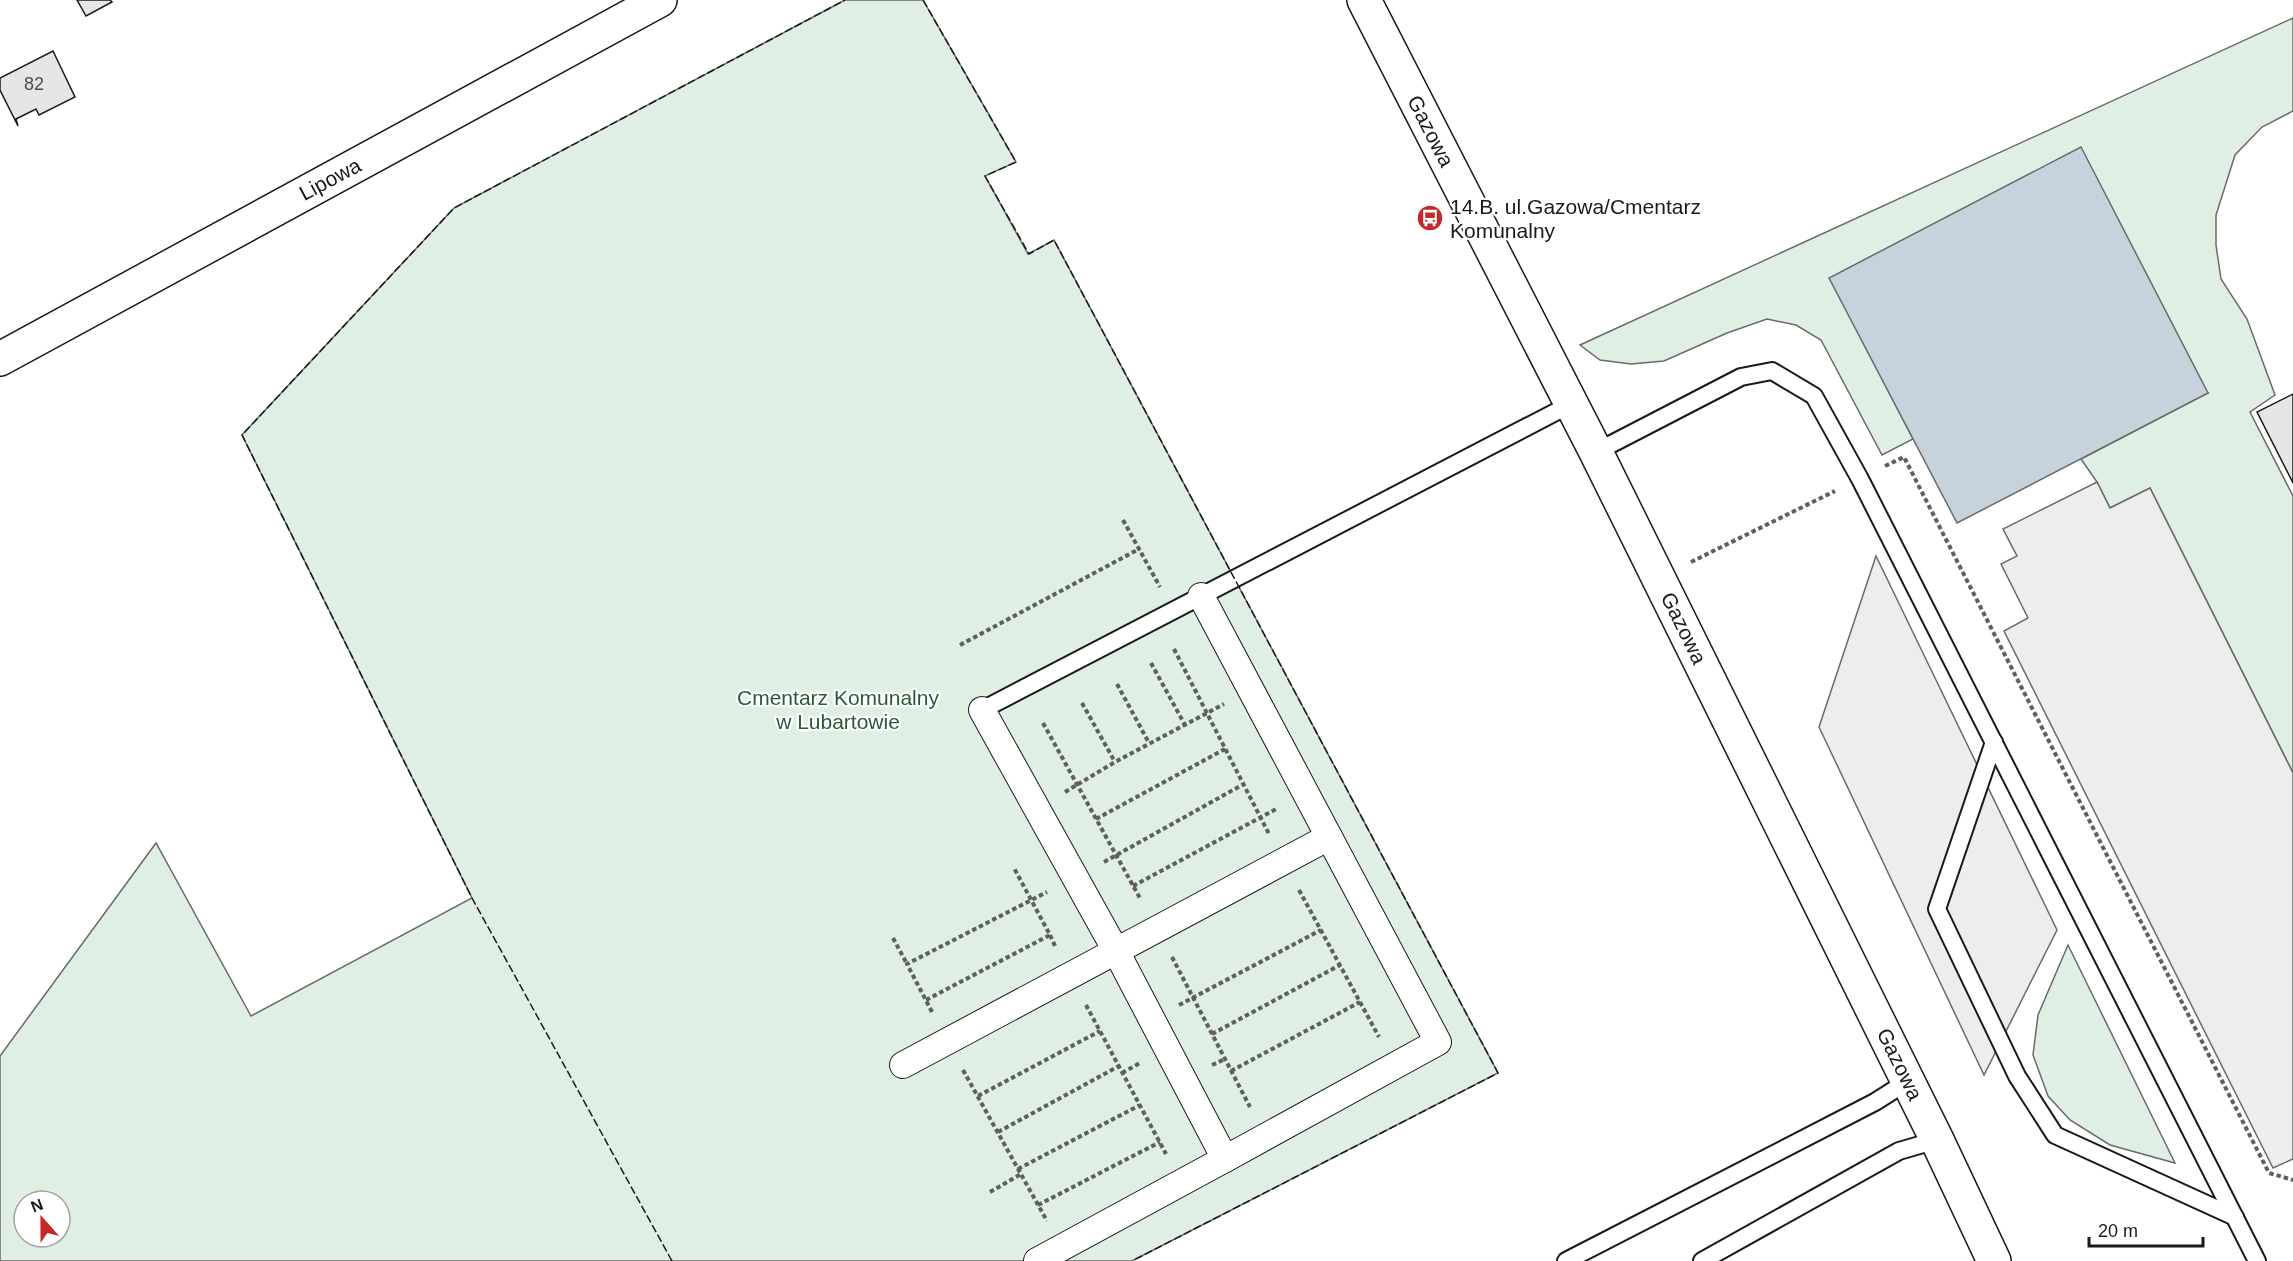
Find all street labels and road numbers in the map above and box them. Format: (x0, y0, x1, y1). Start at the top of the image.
street label: Gazowa (1403, 91, 1459, 171)
street label: Lipowa (295, 153, 365, 205)
street label: Gazowa (1657, 588, 1711, 668)
street label: Gazowa (1873, 1024, 1927, 1104)

